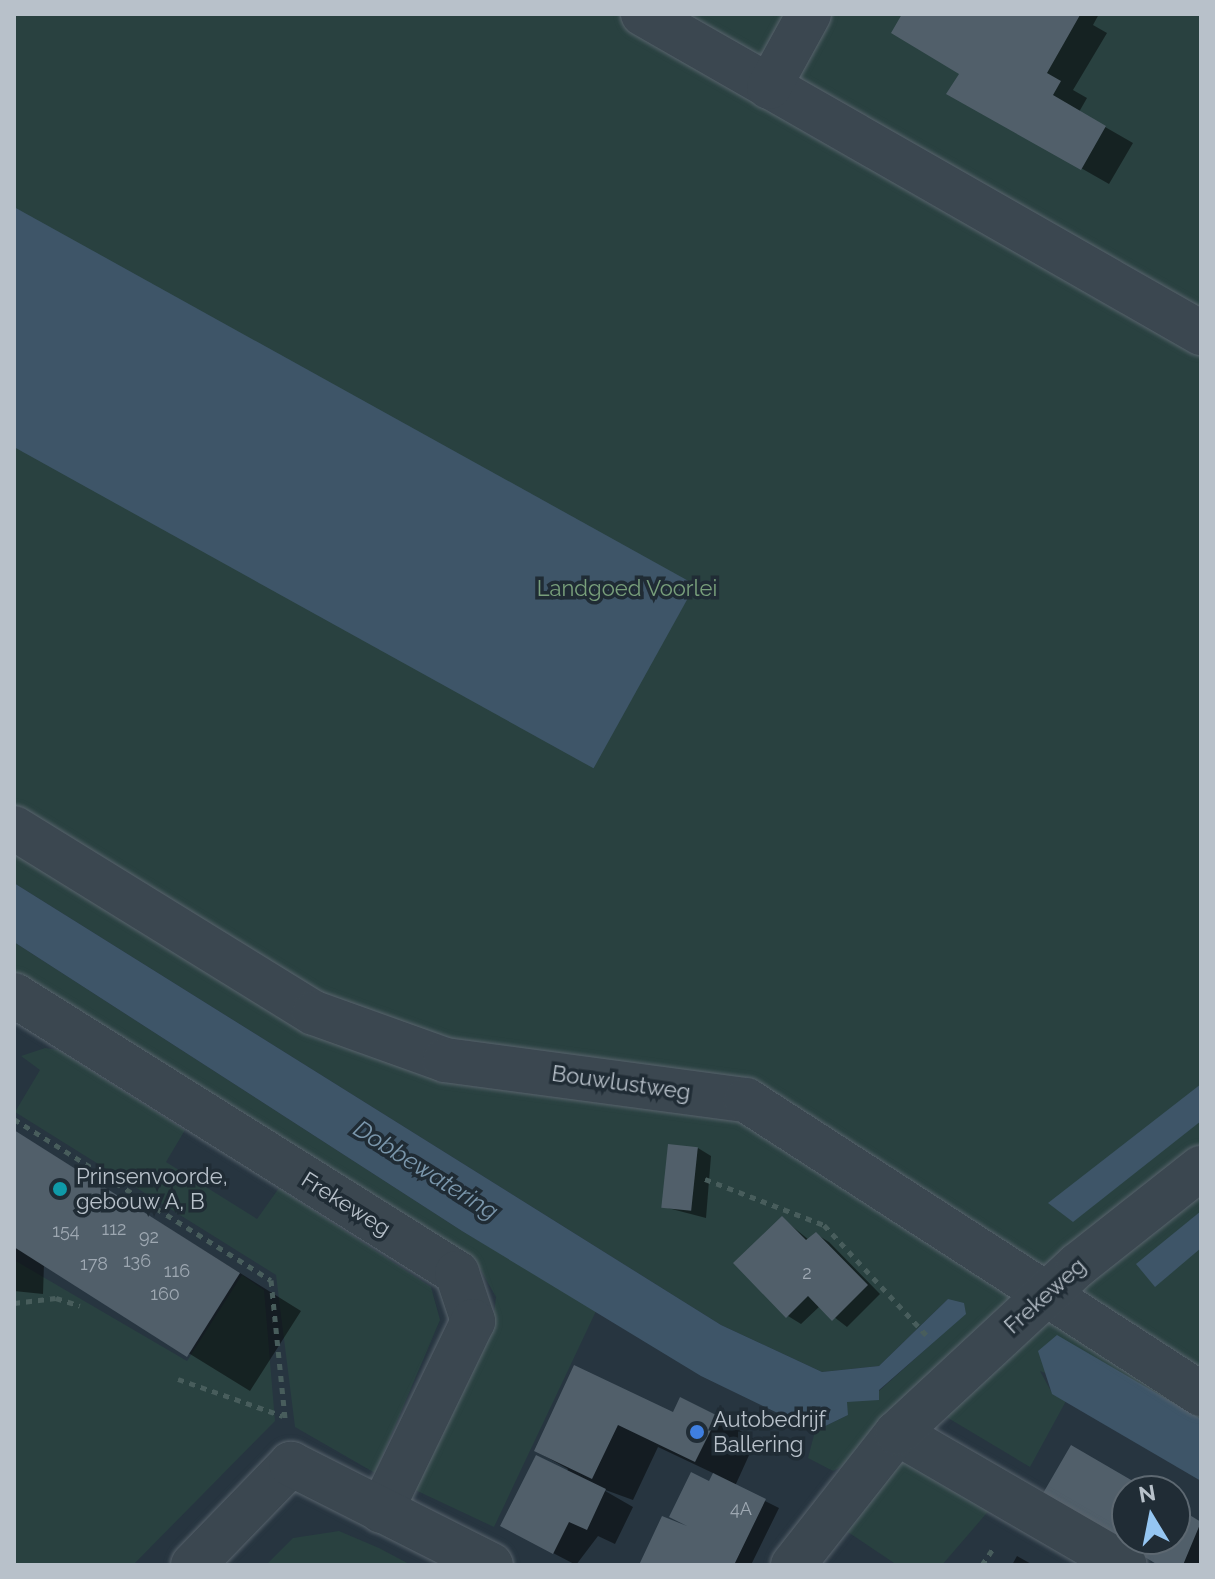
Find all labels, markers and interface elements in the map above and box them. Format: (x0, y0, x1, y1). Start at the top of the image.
park label: Landgoed Voorlei (536, 576, 718, 602)
street label: Bouwlustweg (550, 1060, 692, 1106)
water label: Dobbewatering (348, 1114, 504, 1226)
place label: Prinsenvoorde, gebouw A, B (76, 1163, 228, 1214)
street label: Frekeweg (297, 1166, 395, 1242)
marker: Prinsenvoorde, gebouw A, B (51, 1180, 69, 1198)
house number: 112 (102, 1218, 126, 1240)
house number: 154 (52, 1220, 80, 1242)
house number: 92 (139, 1226, 159, 1248)
house number: 136 (123, 1250, 151, 1272)
house number: 178 (80, 1253, 108, 1275)
street label: Frekeweg (999, 1253, 1091, 1339)
house number: 116 (164, 1260, 190, 1282)
house number: 2 (802, 1262, 812, 1284)
house number: 160 (150, 1283, 180, 1305)
place label: Autobedrijf Ballering (713, 1406, 826, 1458)
marker: Autobedrijf Ballering (688, 1423, 706, 1441)
north arrow (1111, 1475, 1191, 1555)
text: N (1137, 1479, 1158, 1508)
house number: 4A (730, 1498, 752, 1520)

